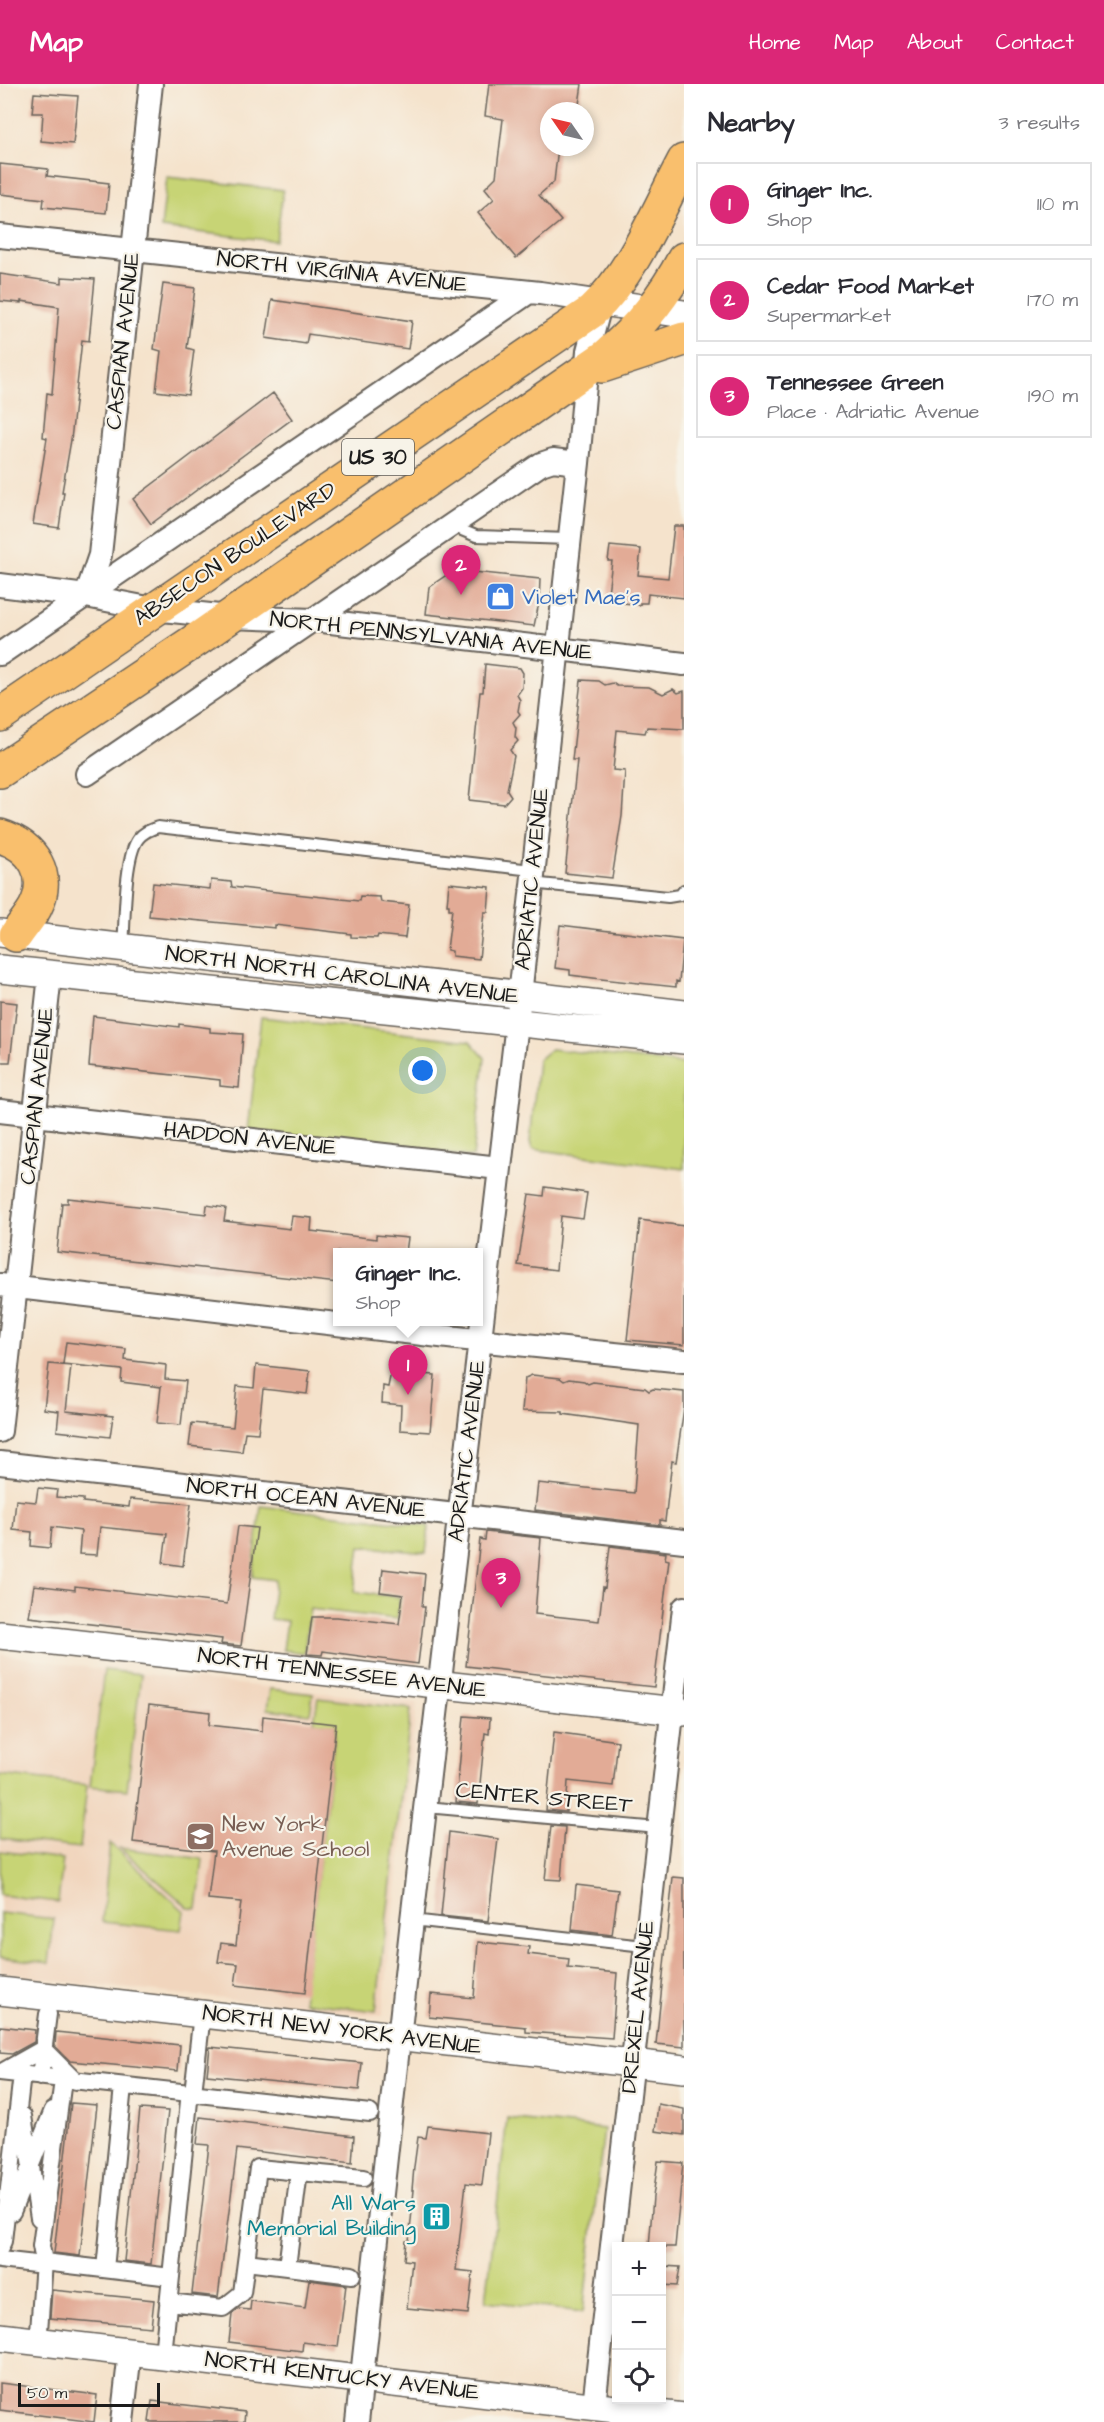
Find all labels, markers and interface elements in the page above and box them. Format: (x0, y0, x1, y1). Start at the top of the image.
text: Map (30, 23, 83, 62)
text: Home (749, 28, 801, 57)
text: Map (834, 28, 874, 57)
text: About (907, 28, 963, 57)
text: Contact (996, 28, 1074, 57)
north arrow (540, 102, 594, 156)
text: Nearby (708, 105, 795, 141)
text: 3 results (998, 109, 1080, 137)
text: Ginger Inc. (767, 175, 872, 206)
text: 1 (728, 190, 731, 218)
text: 110 m (1037, 190, 1078, 218)
text: Shop (767, 206, 812, 234)
street label: NORTH VIRGINIA AVENUE (215, 243, 469, 301)
street label: CASPIAN AVENUE (98, 251, 148, 431)
text: Cedar Food Market (767, 271, 974, 302)
text: 2 (724, 286, 735, 314)
text: 170 m (1027, 286, 1078, 314)
text: Supermarket (767, 302, 891, 330)
text: Tennessee Green (767, 367, 943, 398)
text: 3 (724, 382, 735, 410)
text: 190 m (1028, 382, 1078, 410)
text: Place · Adriatic Avenue (767, 398, 979, 426)
road number: US 30 (342, 439, 414, 475)
street label: ABSECON BOULEVARD (127, 474, 343, 634)
pin: 2 (442, 546, 480, 595)
shop icon: Violet Mae's (485, 581, 517, 613)
place label: Violet Mae's (522, 582, 640, 613)
street label: NORTH PENNSYLVANIA AVENUE (268, 604, 594, 668)
street label: ADRIATIC AVENUE (507, 786, 557, 972)
street label: NORTH NORTH CAROLINA AVENUE (164, 938, 520, 1012)
street label: CASPIAN AVENUE (12, 1006, 62, 1186)
your location (408, 1056, 437, 1085)
street label: HADDON AVENUE (162, 1115, 338, 1163)
popup (333, 1248, 483, 1326)
text: Ginger Inc. (355, 1258, 461, 1289)
text: Shop (355, 1289, 401, 1317)
pin: 1 (388, 1346, 428, 1395)
street label: ADRIATIC AVENUE (440, 1358, 494, 1544)
street label: NORTH OCEAN AVENUE (185, 1470, 427, 1526)
pin: 3 (482, 1558, 520, 1608)
street label: NORTH TENNESSEE AVENUE (196, 1640, 488, 1706)
street label: CENTER STREET (455, 1775, 634, 1821)
place label: New York Avenue School (222, 1809, 369, 1865)
school or university icon: New York Avenue School (185, 1821, 217, 1853)
street label: DREXEL AVENUE (614, 1919, 662, 2095)
street label: NORTH NEW YORK AVENUE (201, 1998, 483, 2062)
place label: All Wars Memorial Building (247, 2188, 416, 2245)
building icon: All Wars Memorial Building (421, 2200, 453, 2232)
map controls (612, 2242, 666, 2404)
button: + (612, 2242, 666, 2296)
button: − (612, 2296, 666, 2350)
street label: NORTH KENTUCKY AVENUE (203, 2344, 481, 2408)
button: locate (612, 2350, 666, 2404)
scale bar (18, 2380, 160, 2408)
text: 50 m (27, 2382, 67, 2404)

